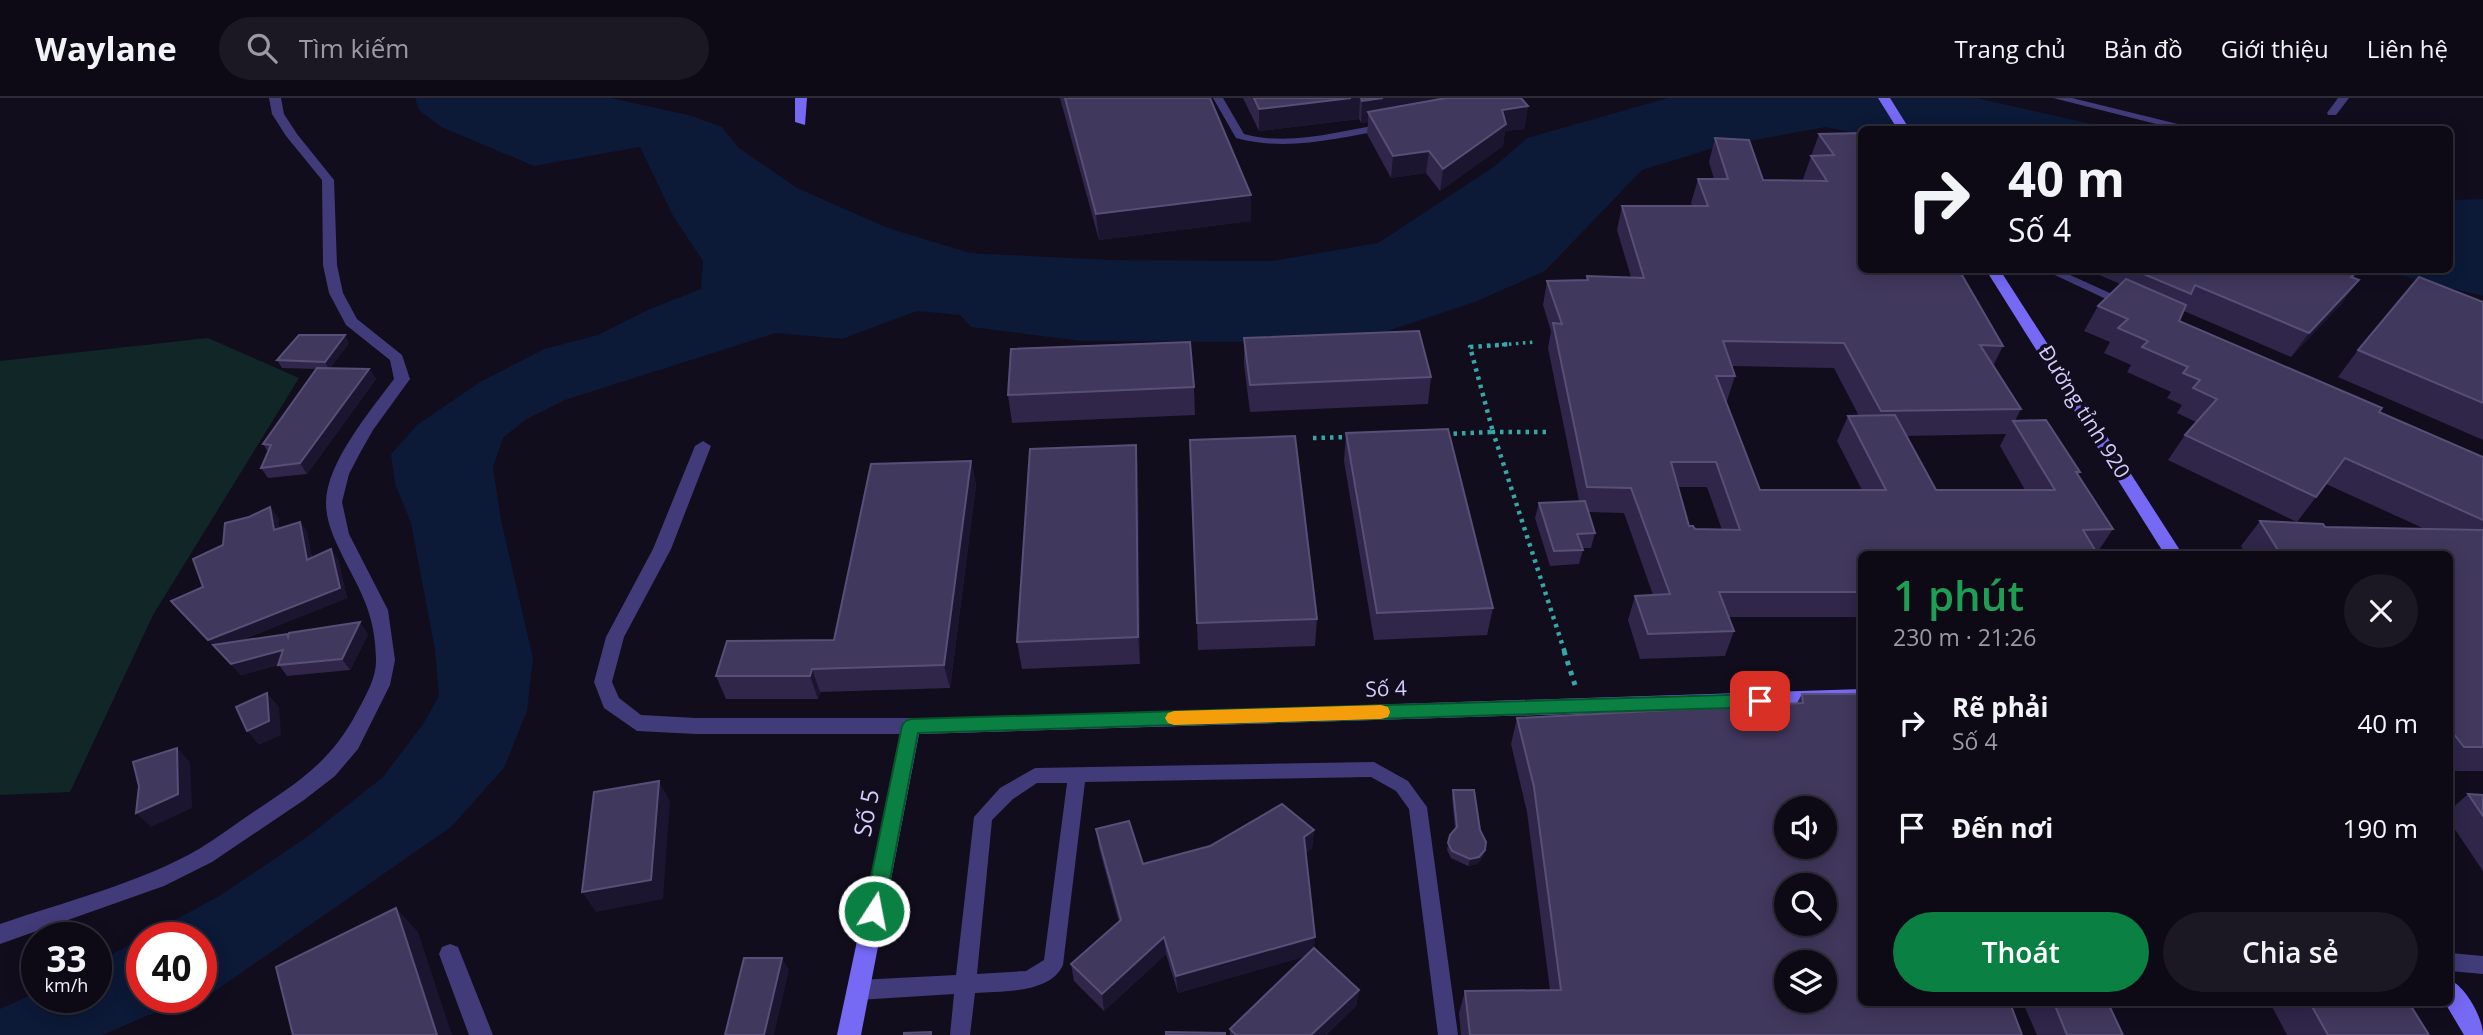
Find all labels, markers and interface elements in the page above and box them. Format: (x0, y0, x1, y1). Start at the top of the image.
search box (219, 17, 709, 80)
text: Waylane (35, 26, 177, 71)
icon: search (243, 29, 281, 67)
text: Tìm kiếm (299, 30, 409, 66)
text: Trang chủ (1955, 32, 2066, 65)
text: Bản đồ (2104, 32, 2183, 65)
text: Giới thiệu (2221, 32, 2329, 65)
text: Liên hệ (2367, 32, 2448, 65)
text: 40 m (2008, 145, 2125, 211)
icon: right (1893, 154, 1984, 245)
text: Số 4 (2008, 208, 2071, 251)
street label: Đường tỉnh 920 (2033, 340, 2137, 483)
text: 1 phút (1893, 566, 2024, 623)
button: close (2344, 574, 2418, 648)
text: 230 m · 21:26 (1893, 621, 2036, 653)
pin (1730, 671, 1790, 731)
street label: Số 4 (1365, 673, 1407, 703)
icon: arrive (1741, 682, 1779, 720)
text: Rẽ phải (1952, 689, 2048, 725)
icon: right (1893, 704, 1931, 742)
text: 40 m (2357, 705, 2418, 741)
text: Số 4 (1952, 725, 1998, 757)
street label: Số 5 (845, 786, 886, 839)
map controls (1774, 796, 1837, 1013)
button: sound (1774, 796, 1837, 859)
icon: arrive (1893, 809, 1931, 847)
text: Đến nơi (1952, 810, 2053, 846)
text: 190 m (2343, 810, 2418, 846)
button: search (1774, 873, 1837, 936)
position arrow (837, 874, 911, 948)
button: Thoát (1893, 912, 2149, 992)
button: Chia sẻ (2163, 912, 2418, 992)
speed limit sign: 40 (126, 922, 217, 1013)
text: 33 (46, 935, 87, 982)
button: layers (1774, 950, 1837, 1013)
text: km/h (45, 973, 88, 997)

